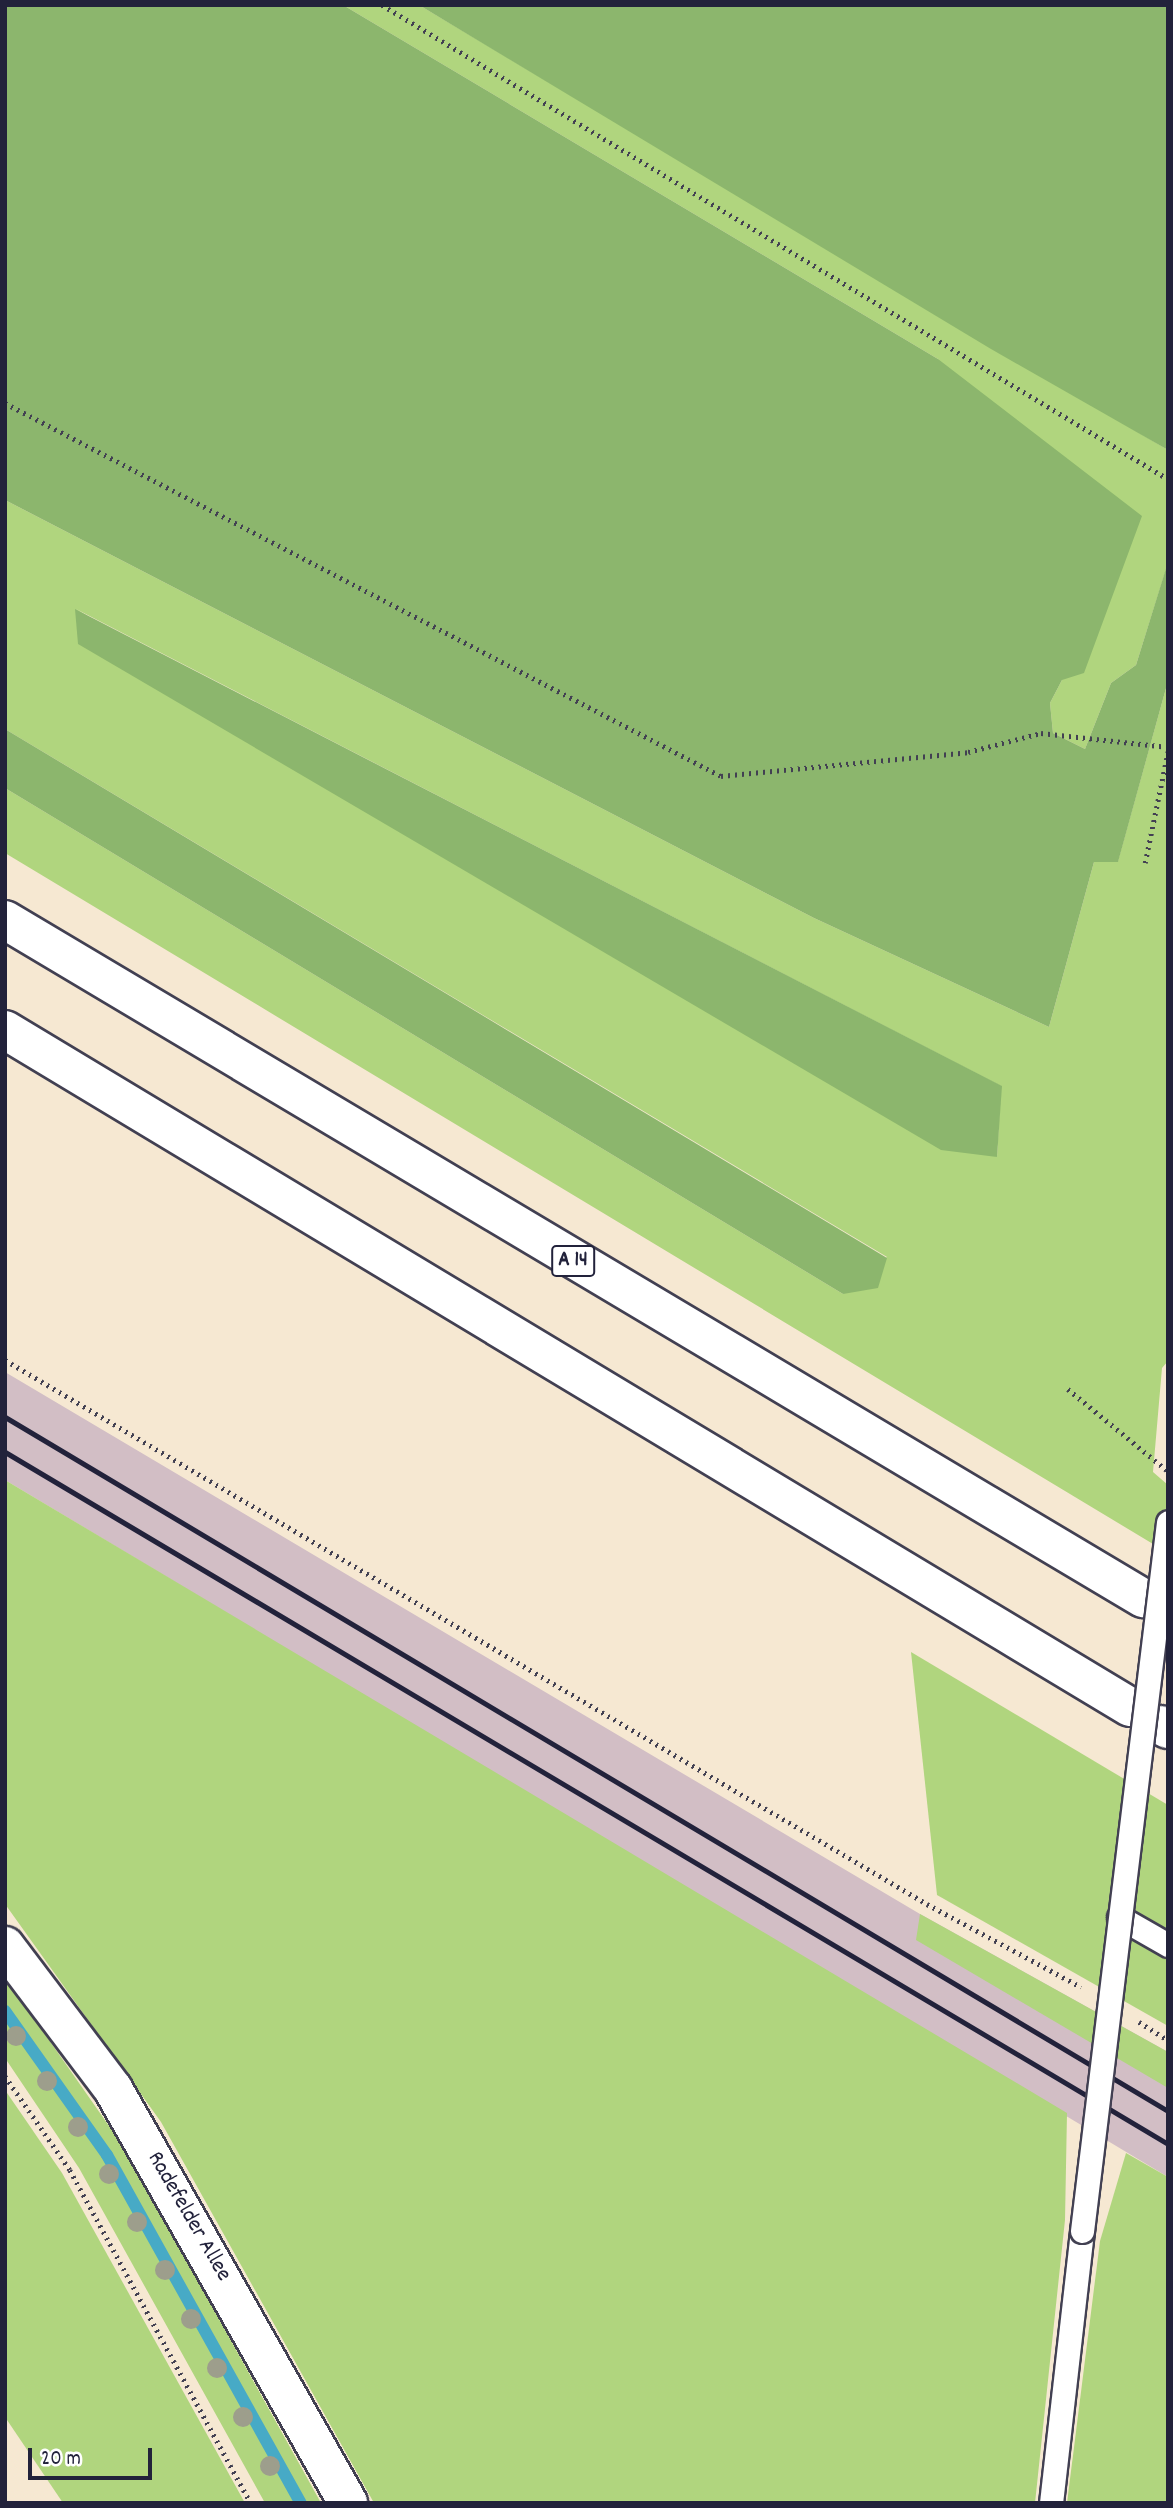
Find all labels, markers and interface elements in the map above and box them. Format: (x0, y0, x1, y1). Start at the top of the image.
road number: A 14 (550, 1244, 596, 1278)
street label: Radefelder Allee (140, 2147, 236, 2287)
scale bar (32, 2434, 156, 2478)
text: 20 m (41, 2445, 81, 2475)

